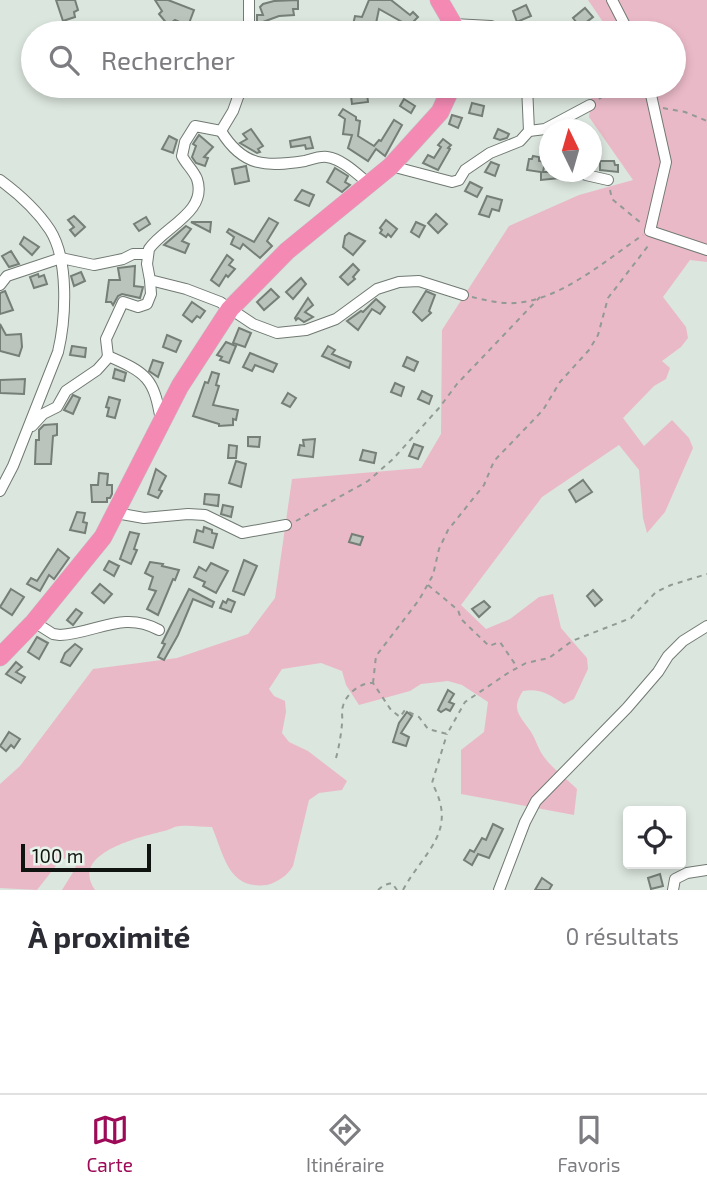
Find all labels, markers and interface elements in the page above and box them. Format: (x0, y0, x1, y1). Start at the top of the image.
search box (21, 21, 686, 98)
icon: search (45, 41, 83, 79)
text: Rechercher (101, 44, 235, 75)
north arrow (539, 119, 602, 182)
map controls (623, 806, 686, 869)
button: locate (623, 806, 686, 869)
scale bar (21, 841, 150, 873)
text: 100 m (32, 844, 83, 867)
text: À proximité (28, 918, 190, 954)
text: 0 résultats (565, 922, 679, 950)
tab: Carte (87, 1111, 133, 1176)
tab: Itinéraire (306, 1111, 384, 1176)
tab: Favoris (558, 1111, 620, 1176)

